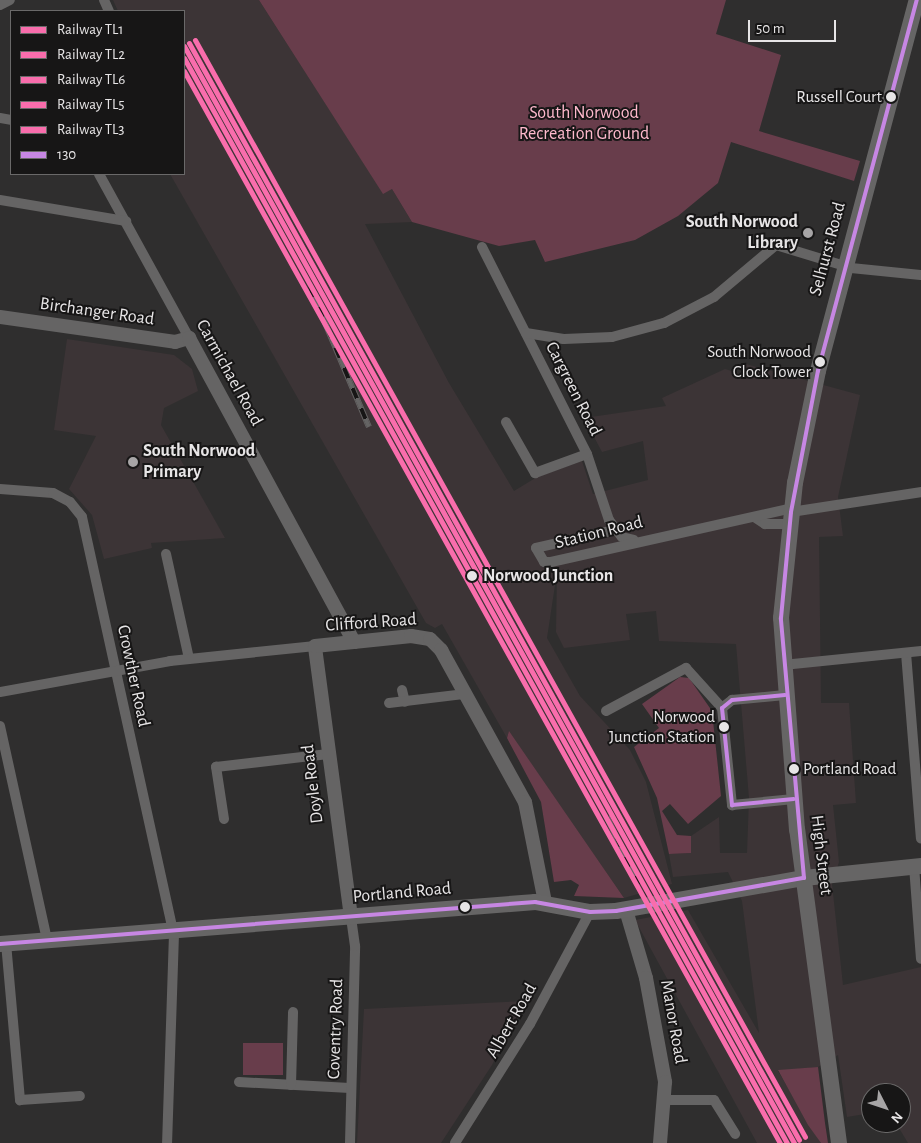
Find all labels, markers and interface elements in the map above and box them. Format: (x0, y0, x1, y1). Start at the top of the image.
legend (10, 10, 185, 175)
scale bar (751, 10, 838, 42)
text: 50 m (756, 21, 785, 36)
text: Railway TL1 (57, 22, 124, 37)
text: Railway TL2 (57, 47, 125, 62)
text: Railway TL6 (57, 72, 125, 87)
place label: Russell Court (796, 87, 882, 107)
marker: Russell Court (886, 92, 896, 102)
text: Railway TL5 (57, 97, 125, 112)
park label: South Norwood Recreation Ground (519, 103, 649, 146)
text: Railway TL3 (57, 122, 125, 137)
text: 130 (57, 147, 76, 162)
street label: Selhurst Road (805, 200, 851, 298)
place label: South Norwood Library (686, 212, 798, 254)
marker: South Norwood Library (802, 227, 814, 239)
street label: Birchanger Road (38, 293, 156, 331)
street label: Carmichael Road (191, 316, 267, 430)
street label: Cargreen Road (540, 338, 606, 440)
place label: South Norwood Clock Tower (707, 342, 811, 382)
marker: South Norwood Clock Tower (815, 357, 825, 367)
place label: South Norwood Primary (143, 441, 255, 484)
marker: South Norwood Primary (127, 456, 139, 468)
street label: Station Road (553, 512, 645, 554)
place label: Norwood Junction (483, 565, 613, 587)
marker: Norwood Junction (465, 569, 479, 583)
street label: Clifford Road (325, 609, 417, 637)
street label: Crowther Road (112, 623, 154, 729)
place label: Norwood Junction Station (609, 707, 715, 747)
marker: Norwood Junction Station (719, 722, 729, 732)
street label: Doyle Road (297, 743, 329, 825)
place label: Portland Road (803, 759, 896, 779)
marker: Portland Road (789, 764, 799, 774)
street label: High Street (805, 814, 837, 896)
street label: Portland Road (352, 878, 452, 908)
unlabelled marker (460, 902, 470, 912)
street label: Coventry Road (323, 978, 349, 1080)
street label: Manor Road (655, 978, 691, 1066)
street label: Albert Road (482, 980, 542, 1062)
north arrow (861, 1083, 911, 1133)
text: N (888, 1109, 905, 1125)

